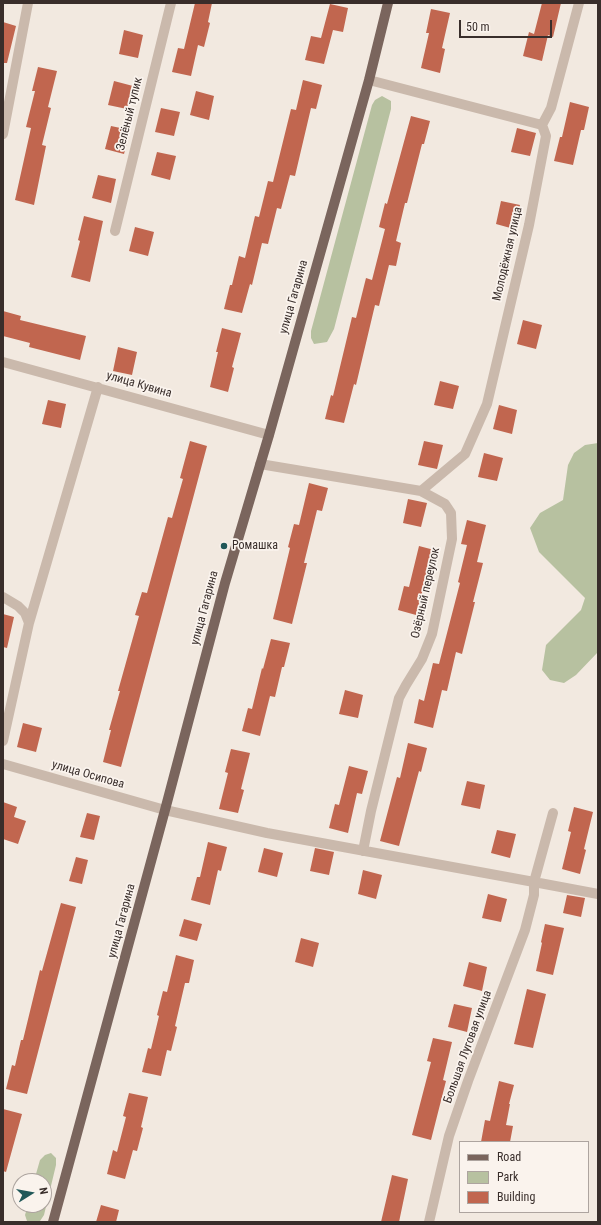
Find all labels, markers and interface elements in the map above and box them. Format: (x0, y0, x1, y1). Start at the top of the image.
scale bar (461, 12, 554, 38)
text: 50 m (466, 20, 490, 34)
street label: Зелёный тупик (114, 76, 146, 152)
street label: Молодёжная улица (490, 206, 526, 302)
street label: улица Гагарина (277, 258, 311, 336)
street label: улица Кувина (105, 369, 173, 401)
place label: Ромашка (232, 539, 278, 553)
marker: Ромашка (219, 541, 229, 551)
street label: Озёрный переулок (409, 546, 443, 640)
street label: улица Гагарина (188, 569, 222, 647)
street label: улица Осипова (50, 758, 126, 792)
street label: улица Гагарина (105, 882, 139, 960)
street label: Большая Луговая улица (441, 989, 495, 1105)
legend (459, 1141, 589, 1213)
text: Road (497, 1150, 521, 1164)
text: Park (497, 1170, 518, 1184)
north arrow (12, 1173, 52, 1213)
text: N (36, 1186, 50, 1195)
text: Building (497, 1190, 535, 1204)

